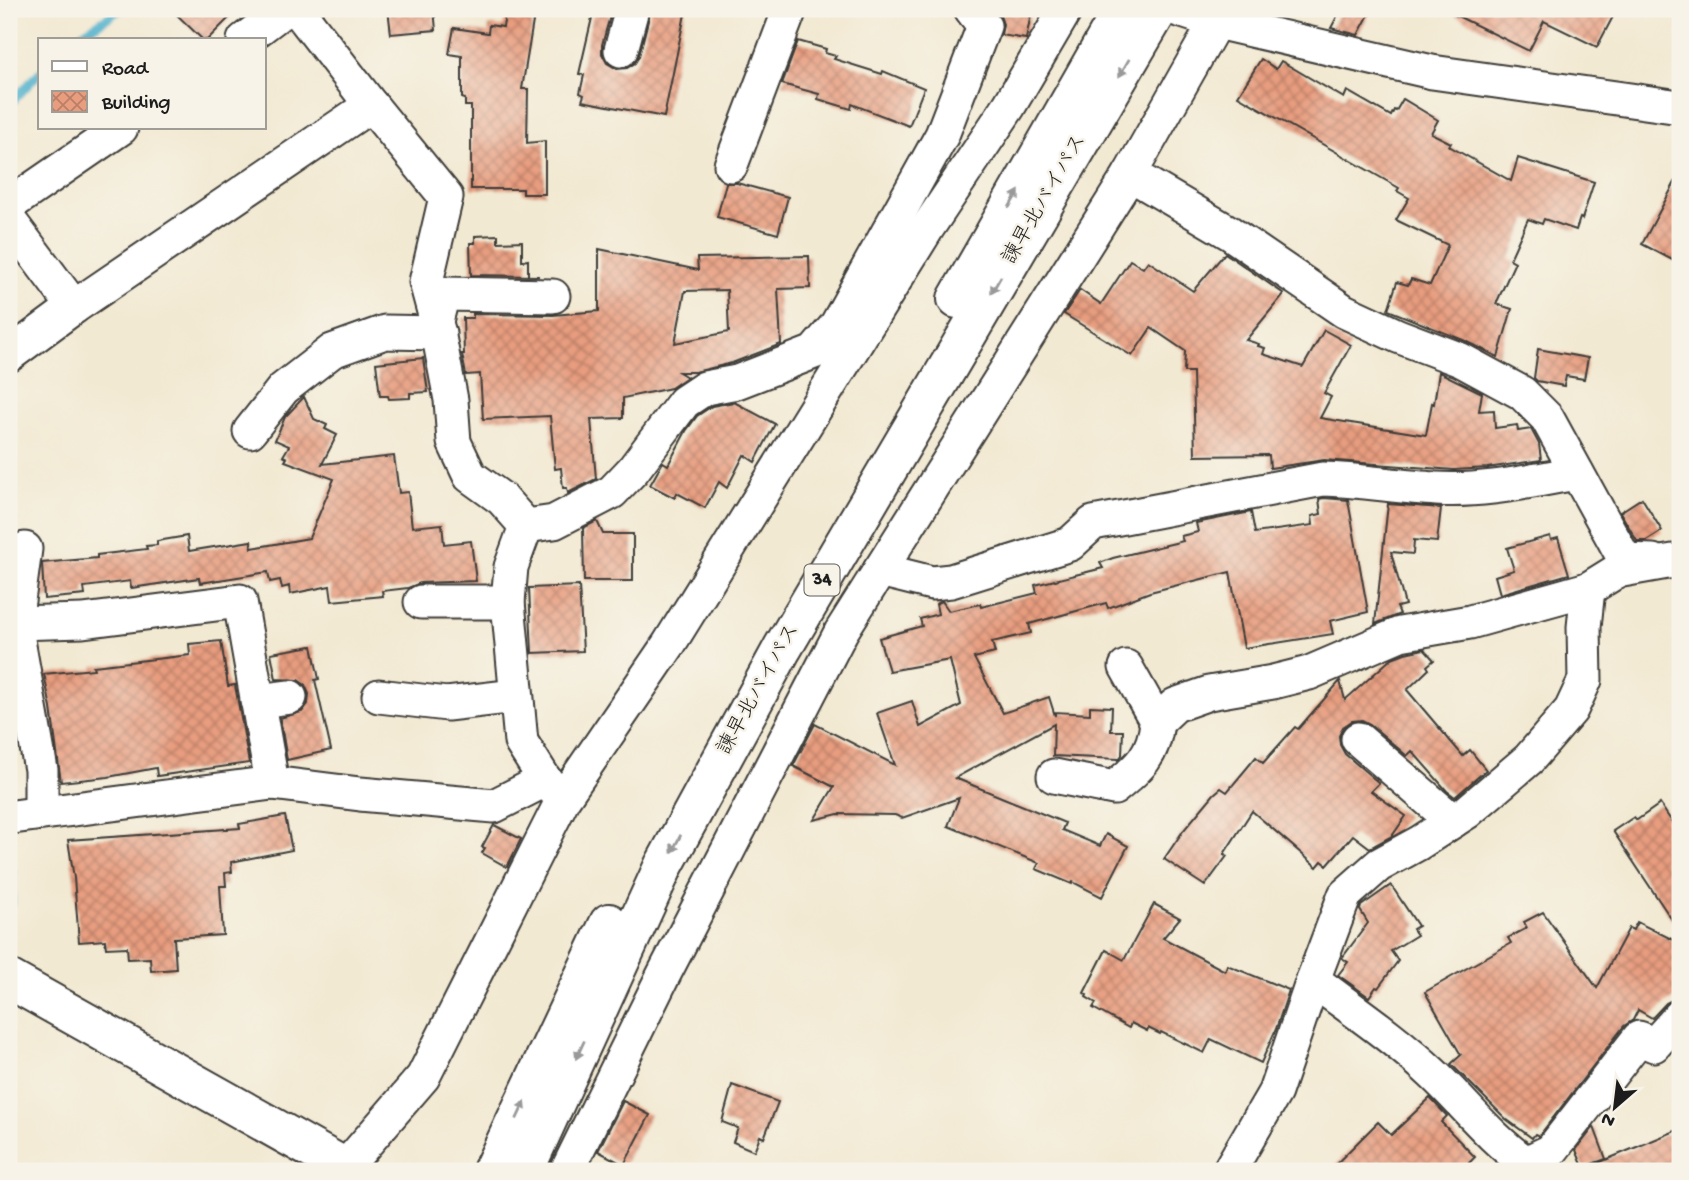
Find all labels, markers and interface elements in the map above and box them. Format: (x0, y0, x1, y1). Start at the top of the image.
legend (38, 38, 266, 130)
text: Road (102, 58, 150, 83)
one-way arrow (1118, 58, 1130, 77)
text: Building (101, 92, 171, 117)
street label: 諫早北バイパス (998, 130, 1093, 270)
one-way arrow (1008, 190, 1020, 209)
one-way arrow (990, 275, 1002, 294)
road number: 34 (804, 565, 840, 596)
street label: 諫早北バイパス (713, 619, 806, 760)
one-way arrow (670, 834, 682, 853)
one-way arrow (574, 1040, 586, 1060)
north arrow (1580, 1072, 1650, 1142)
one-way arrow (515, 1100, 526, 1120)
text: N (1598, 1106, 1620, 1132)

